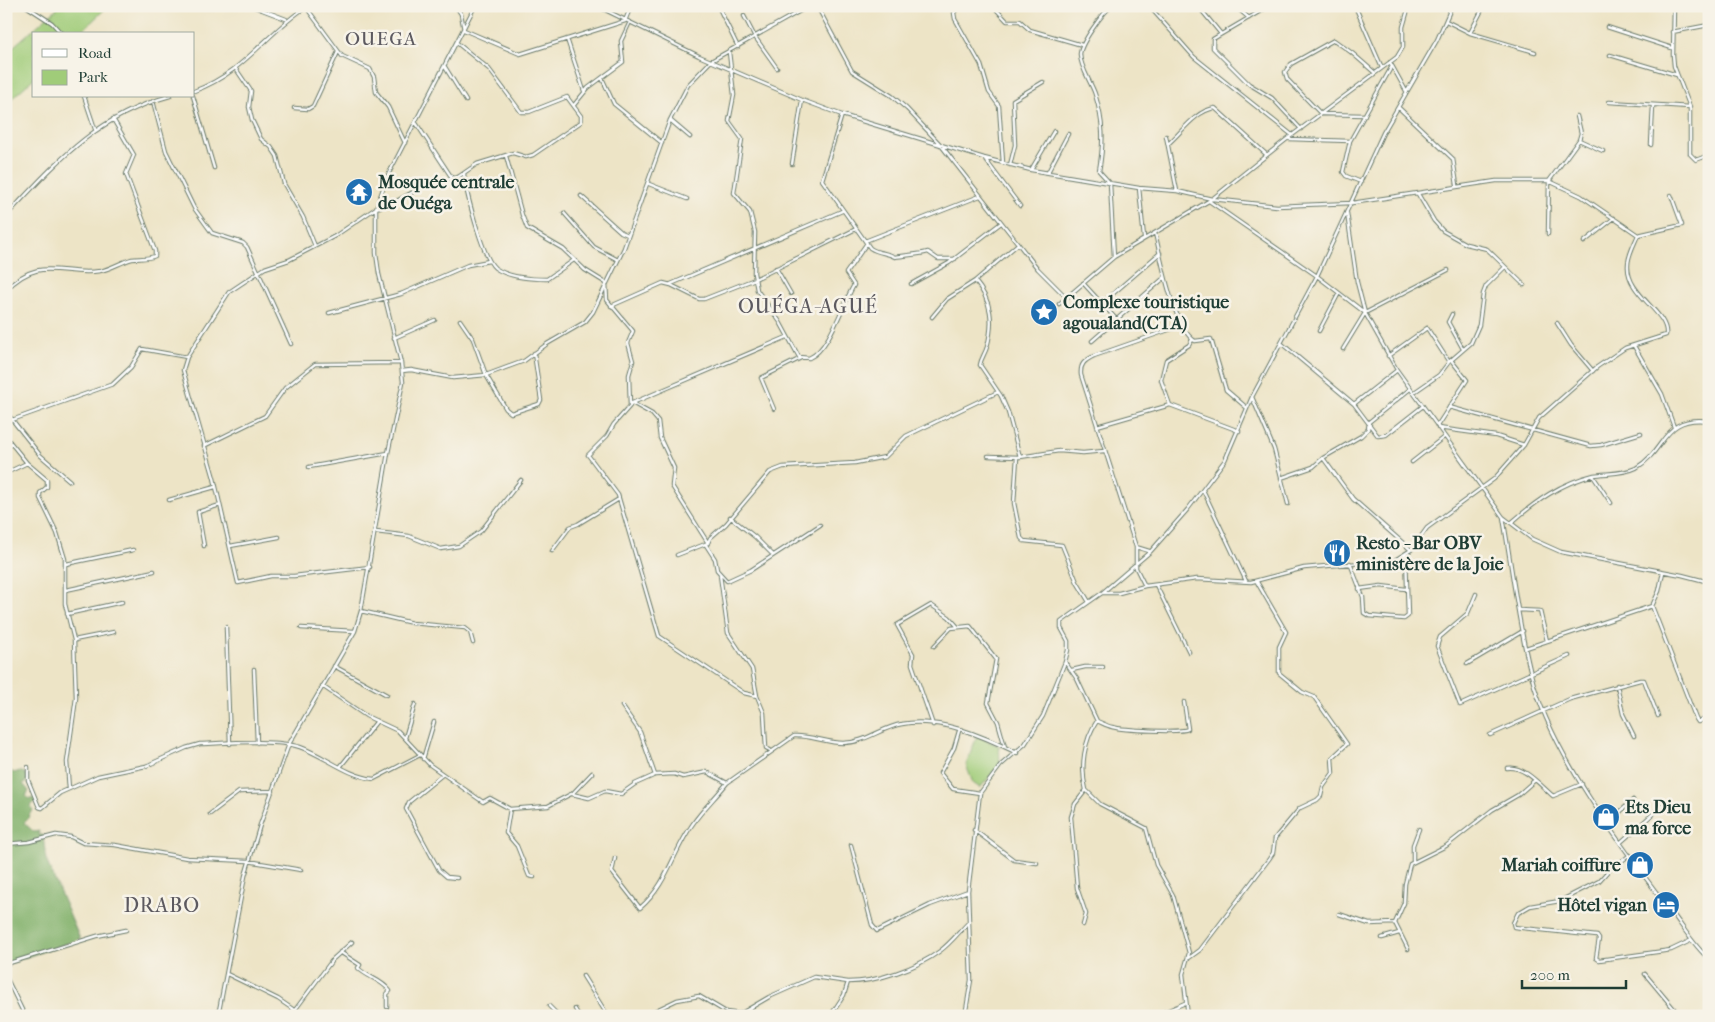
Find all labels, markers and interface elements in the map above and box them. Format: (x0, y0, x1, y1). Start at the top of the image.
district label: OUEGA (345, 28, 417, 50)
legend (32, 32, 195, 98)
text: Road (78, 44, 112, 62)
text: Park (78, 68, 108, 86)
place label: Mosquée centrale de Ouéga (377, 172, 515, 214)
temple icon: Mosquée centrale de Ouéga (344, 177, 374, 207)
place label: Complexe touristique agoualand(CTA) (1063, 292, 1229, 334)
district label: OUÉGA-AGUÉ (738, 294, 878, 318)
place icon: Complexe touristique agoualand(CTA) (1029, 297, 1059, 327)
place label: Resto - Bar OBV ministère de la Joie (1355, 533, 1504, 575)
restaurant icon: Resto - Bar OBV ministère de la Joie (1322, 538, 1352, 568)
place label: Ets Dieu ma force (1624, 797, 1692, 839)
shop icon: Ets Dieu ma force (1591, 802, 1621, 832)
shop icon: Mariah coiffure (1625, 850, 1655, 880)
place label: Mariah coiffure (1500, 855, 1621, 876)
hotel icon: Hôtel vigan (1651, 890, 1681, 920)
district label: DRABO (124, 894, 200, 917)
place label: Hôtel vigan (1557, 895, 1648, 916)
scale bar (1522, 957, 1626, 989)
text: 200 m (1530, 966, 1570, 984)

